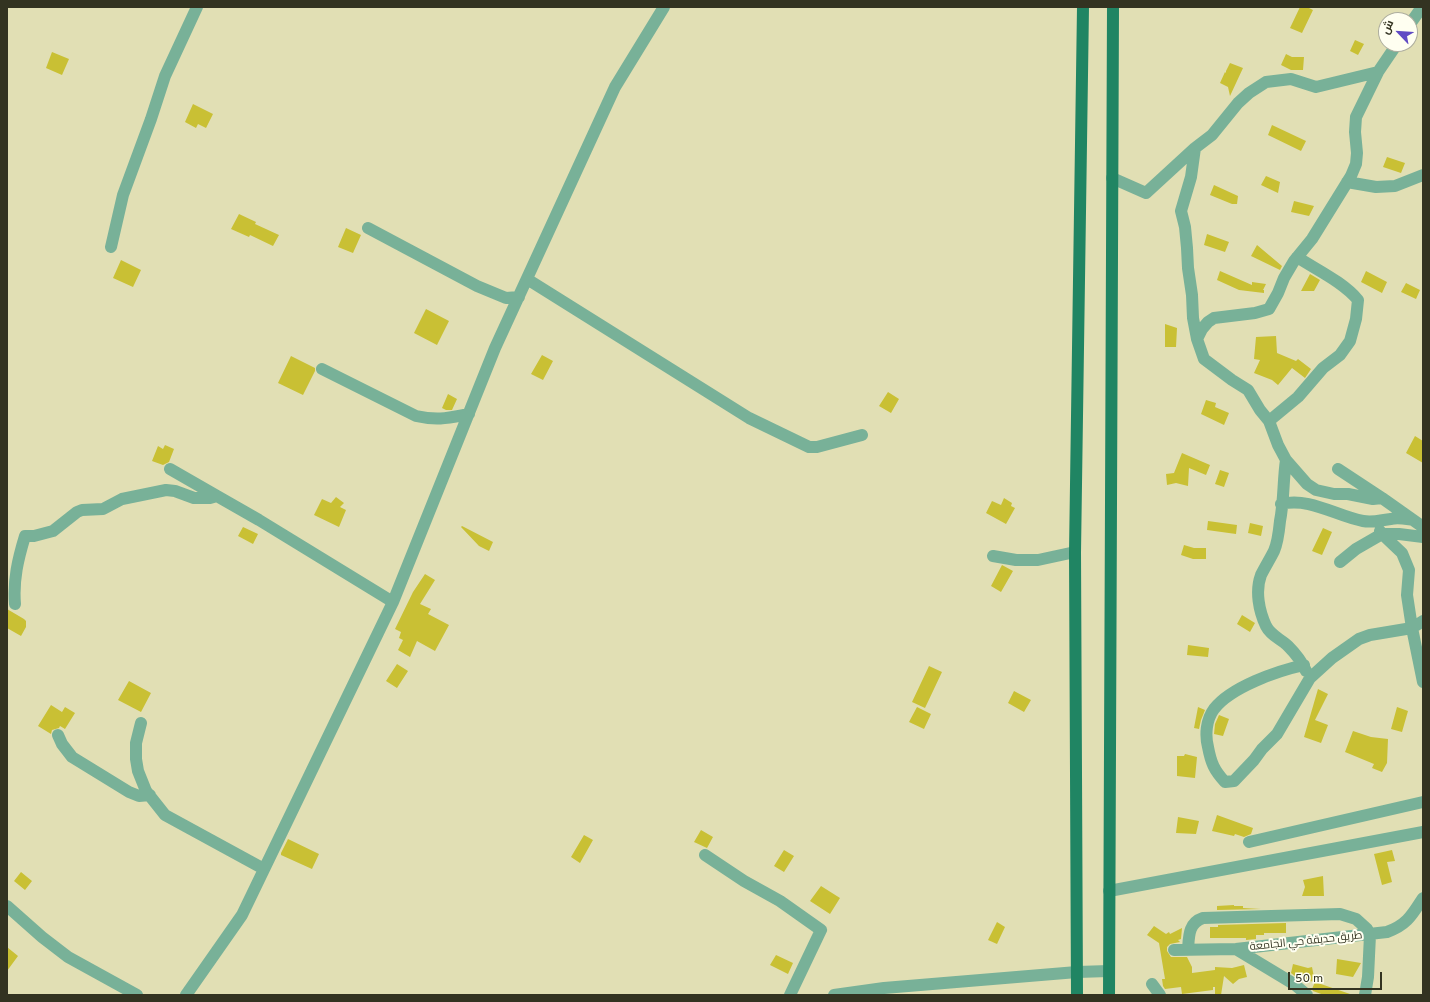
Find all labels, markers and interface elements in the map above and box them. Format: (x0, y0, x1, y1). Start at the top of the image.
north arrow (1378, 12, 1418, 52)
text: ش (1379, 18, 1397, 37)
street label: طريق حديقة حي الجامعة (1249, 930, 1363, 954)
scale bar (1290, 964, 1384, 990)
text: 50 m (1295, 971, 1323, 987)

